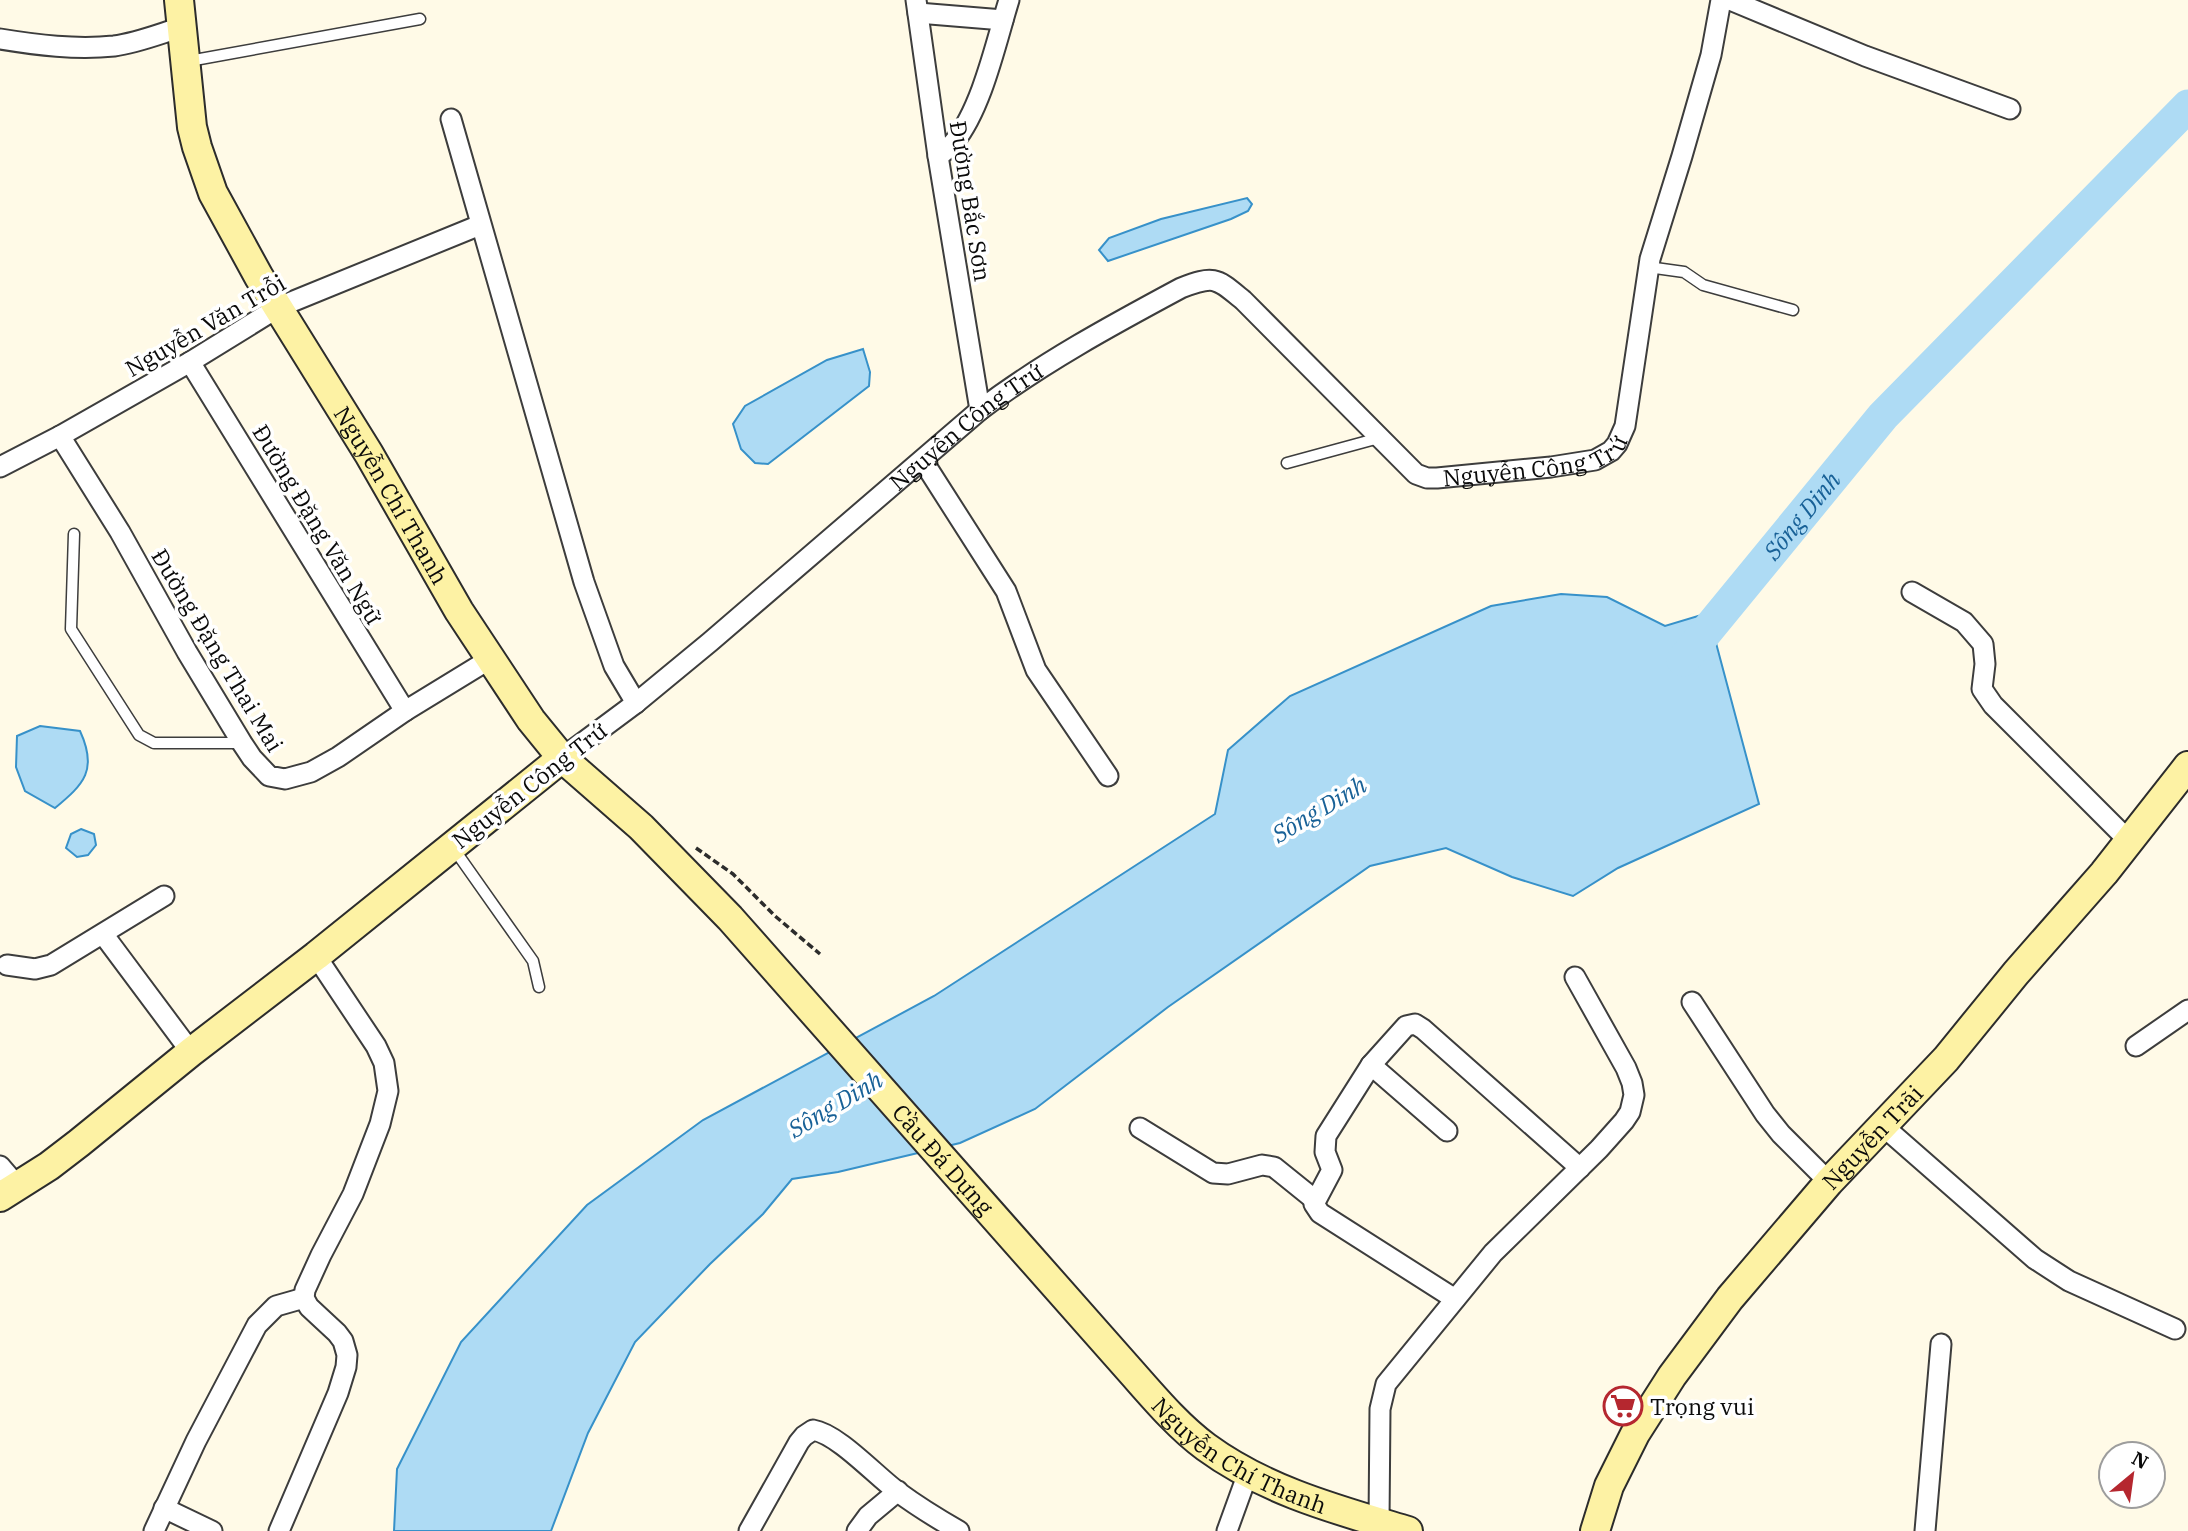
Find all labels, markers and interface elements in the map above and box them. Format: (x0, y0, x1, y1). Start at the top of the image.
street label: Đường Bắc Sơn (943, 118, 999, 284)
street label: Nguyễn Văn Trỗi (119, 267, 291, 383)
street label: Nguyễn Công Trứ (883, 356, 1048, 497)
street label: Nguyễn Chí Thanh (328, 400, 455, 590)
street label: Đường Đặng Văn Ngữ (246, 419, 390, 629)
street label: Nguyễn Công Trứ (1441, 431, 1634, 492)
water label: Sông Dinh (1755, 465, 1847, 567)
street label: Đường Đặng Thai Mai (145, 543, 291, 757)
street label: Nguyễn Công Trứ (446, 715, 612, 855)
water label: Sông Dinh (1265, 768, 1372, 850)
water label: Sông Dinh (781, 1063, 888, 1145)
street label: Nguyễn Trãi (1815, 1078, 1929, 1196)
street label: Cầu Đá Dựng (886, 1097, 1001, 1221)
supermarket icon: Trọng vui (1602, 1385, 1644, 1427)
street label: Nguyễn Chí Thanh (1146, 1390, 1331, 1520)
place label: Trọng vui (1650, 1391, 1754, 1421)
north arrow (2097, 1440, 2167, 1510)
text: N (2128, 1446, 2153, 1474)

